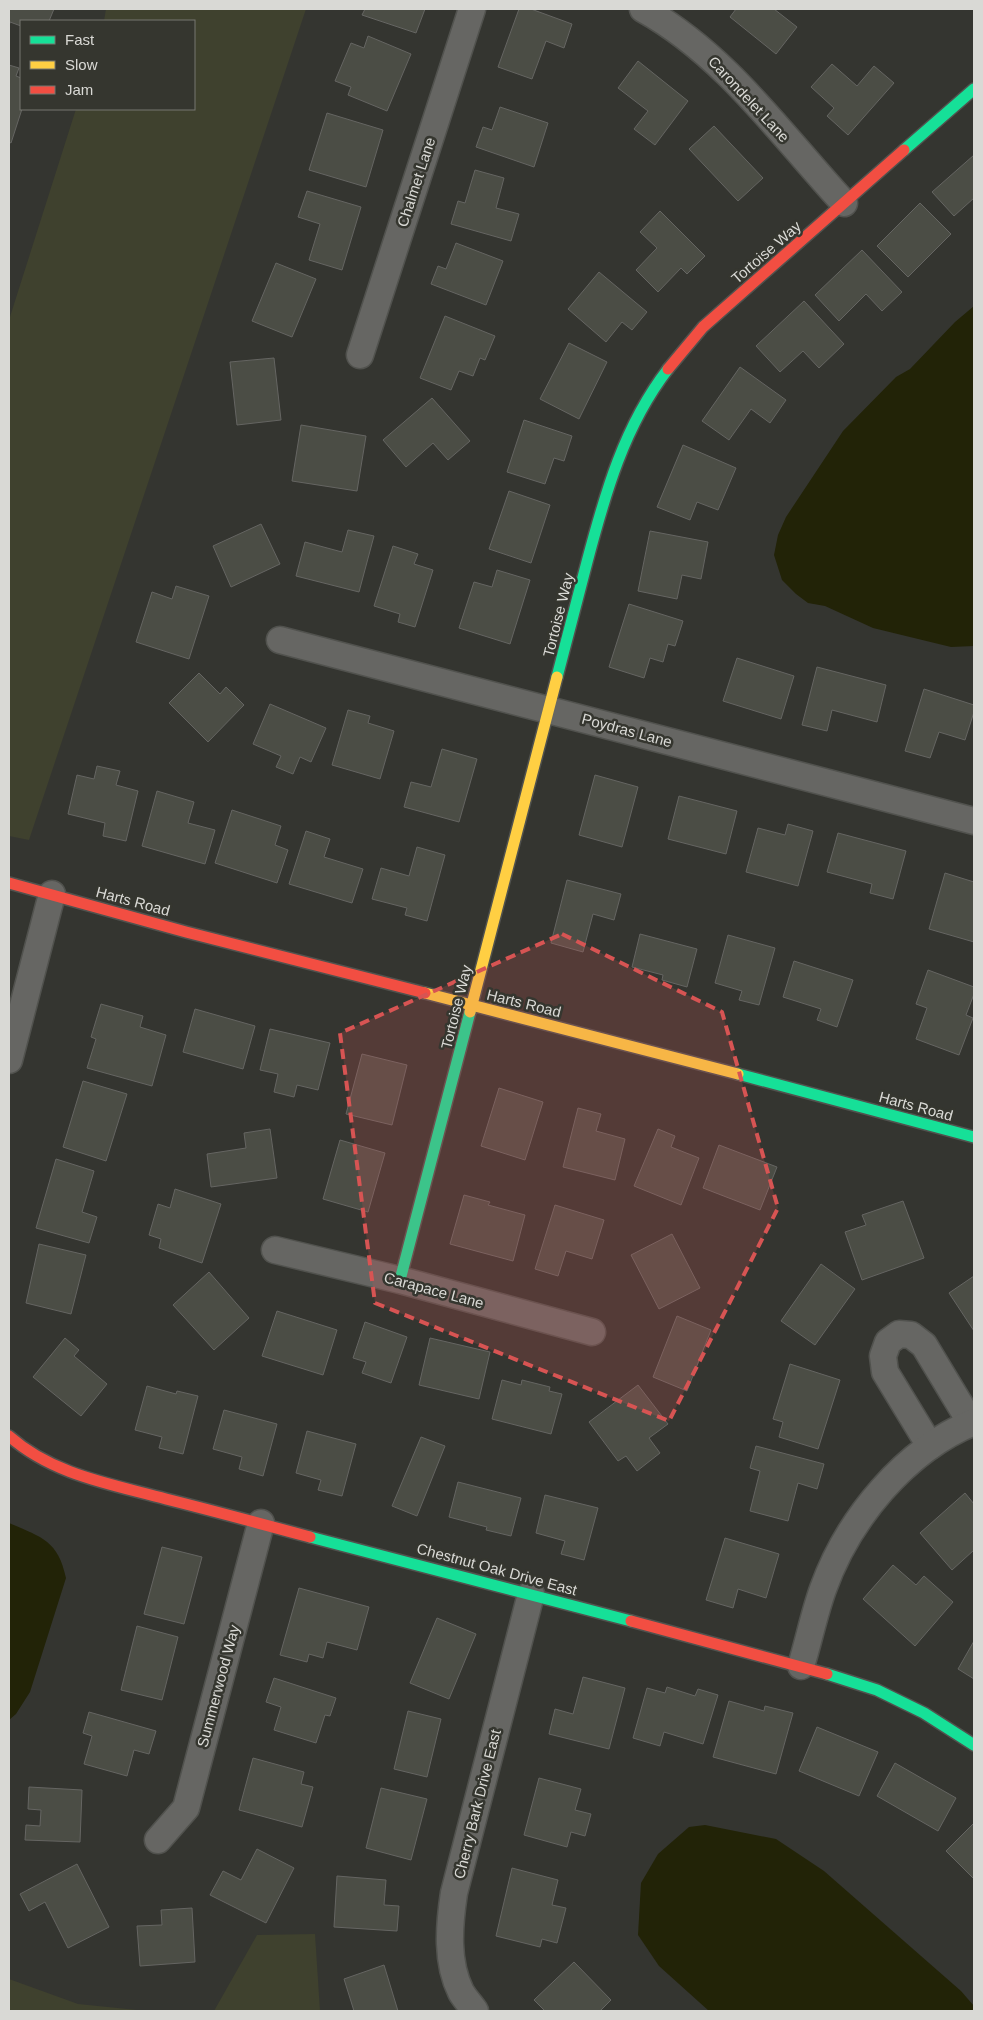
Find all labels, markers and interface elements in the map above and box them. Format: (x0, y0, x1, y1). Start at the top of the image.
legend (20, 20, 195, 110)
text: Fast (65, 31, 95, 48)
street label: Carondelet Lane (705, 53, 793, 145)
text: Slow (65, 56, 98, 73)
text: Jam (65, 81, 93, 98)
street label: Chalmet Lane (393, 135, 439, 229)
street label: Tortoise Way (728, 217, 804, 287)
street label: Tortoise Way (539, 571, 577, 659)
street label: Poydras Lane (580, 710, 674, 750)
street label: Harts Road (94, 883, 172, 919)
street label: Tortoise Way (437, 963, 475, 1051)
street label: Harts Road (485, 986, 563, 1020)
street label: Harts Road (877, 1088, 955, 1124)
street label: Carapace Lane (382, 1269, 486, 1311)
street label: Chestnut Oak Drive East (415, 1539, 580, 1599)
street label: Summerwood Way (193, 1622, 243, 1749)
street label: Cherry Bark Drive East (450, 1727, 504, 1880)

